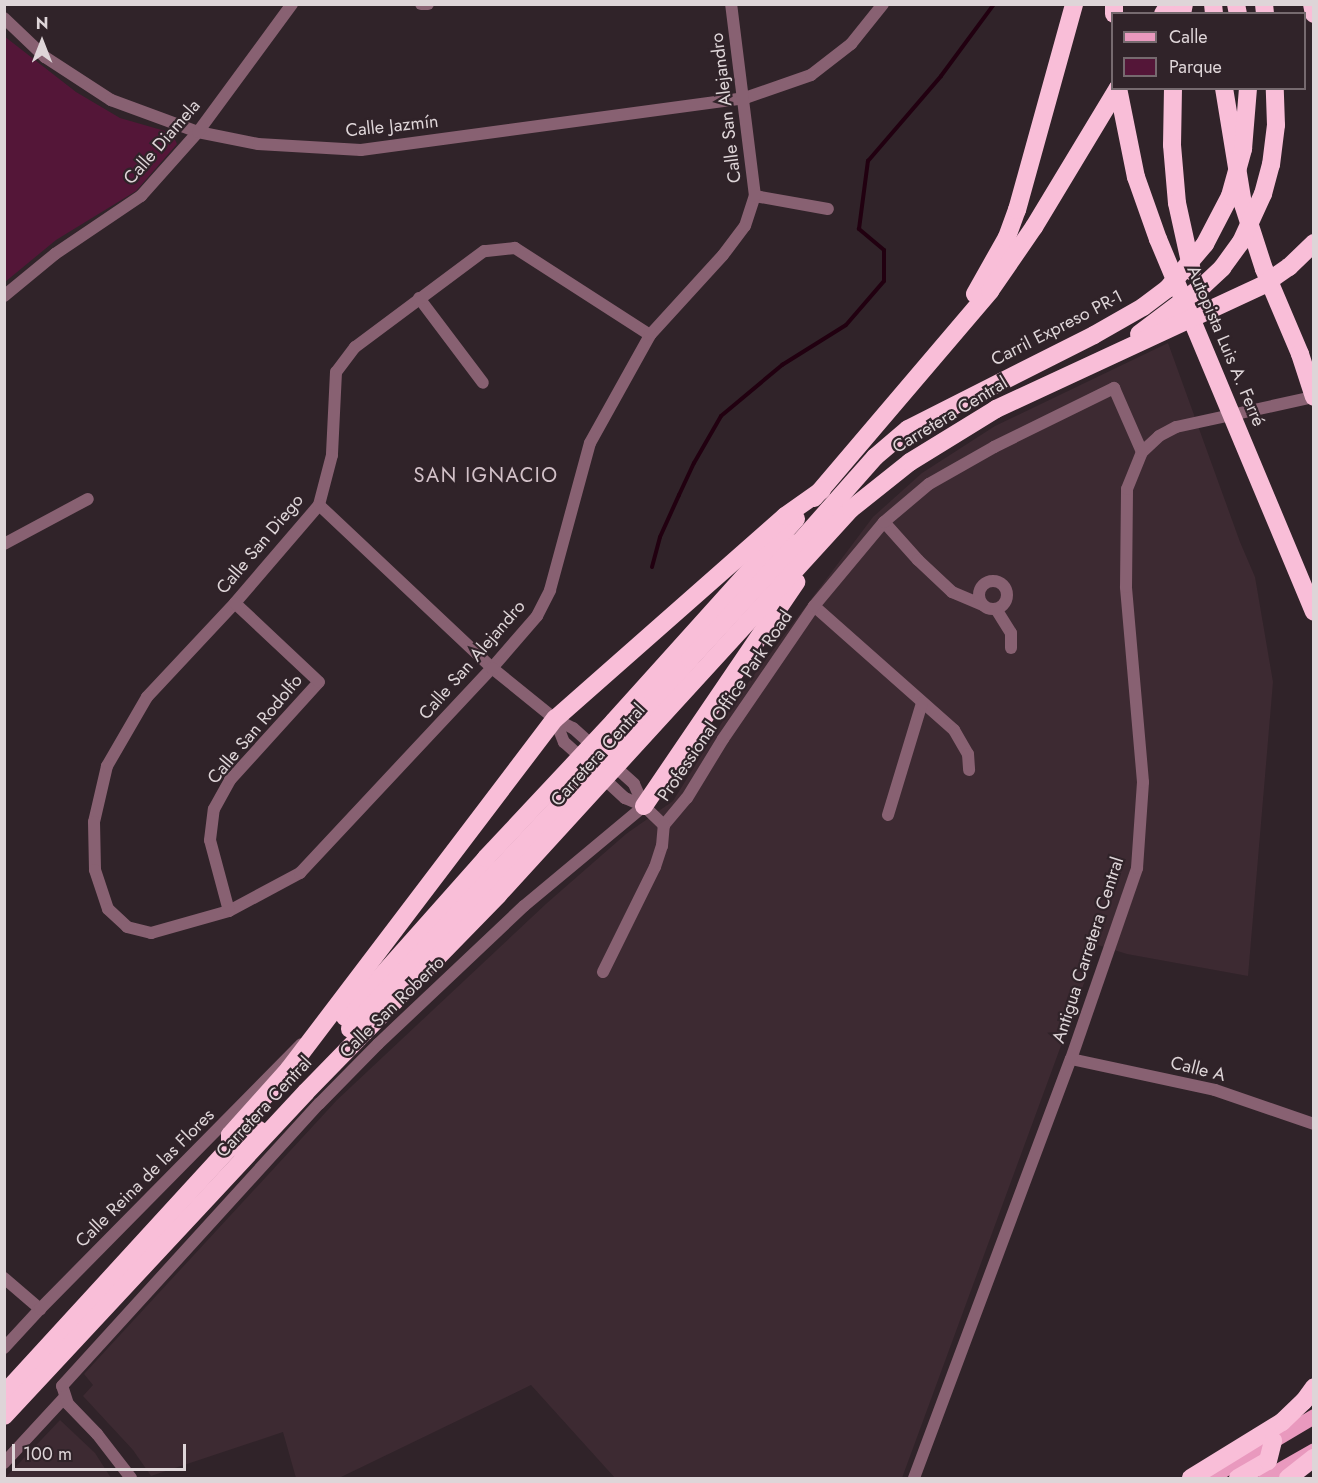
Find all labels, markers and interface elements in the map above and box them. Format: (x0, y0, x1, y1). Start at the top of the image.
north arrow (12, 12, 72, 72)
text: N (36, 12, 48, 35)
legend (1111, 12, 1306, 90)
text: Calle (1169, 24, 1208, 50)
street label: Calle San Alejandro (706, 32, 746, 184)
text: Parque (1169, 54, 1222, 80)
street label: Calle Diamela (119, 95, 205, 189)
street label: Calle Jazmín (344, 110, 440, 142)
street label: Autopista Luis A. Ferré (1182, 262, 1270, 430)
street label: Carril Expreso PR-1 (988, 286, 1126, 370)
street label: Carretera Central (889, 372, 1011, 458)
district label: SAN IGNACIO (413, 463, 559, 487)
street label: Calle San Diego (212, 490, 308, 598)
street label: Calle San Alejandro (414, 596, 530, 724)
street label: Professional Office Park Road (653, 607, 797, 805)
street label: Calle San Rodolfo (203, 670, 307, 788)
street label: Carretera Central (546, 699, 650, 811)
street label: Antigua Carretera Central (1048, 854, 1128, 1046)
street label: Calle San Roberto (335, 952, 449, 1062)
street label: Carretera Central (212, 1052, 316, 1162)
street label: Calle A (1168, 1052, 1228, 1086)
street label: Calle Reina de las Flores (71, 1104, 219, 1252)
scale bar (15, 1432, 189, 1470)
text: 100 m (23, 1441, 72, 1467)

